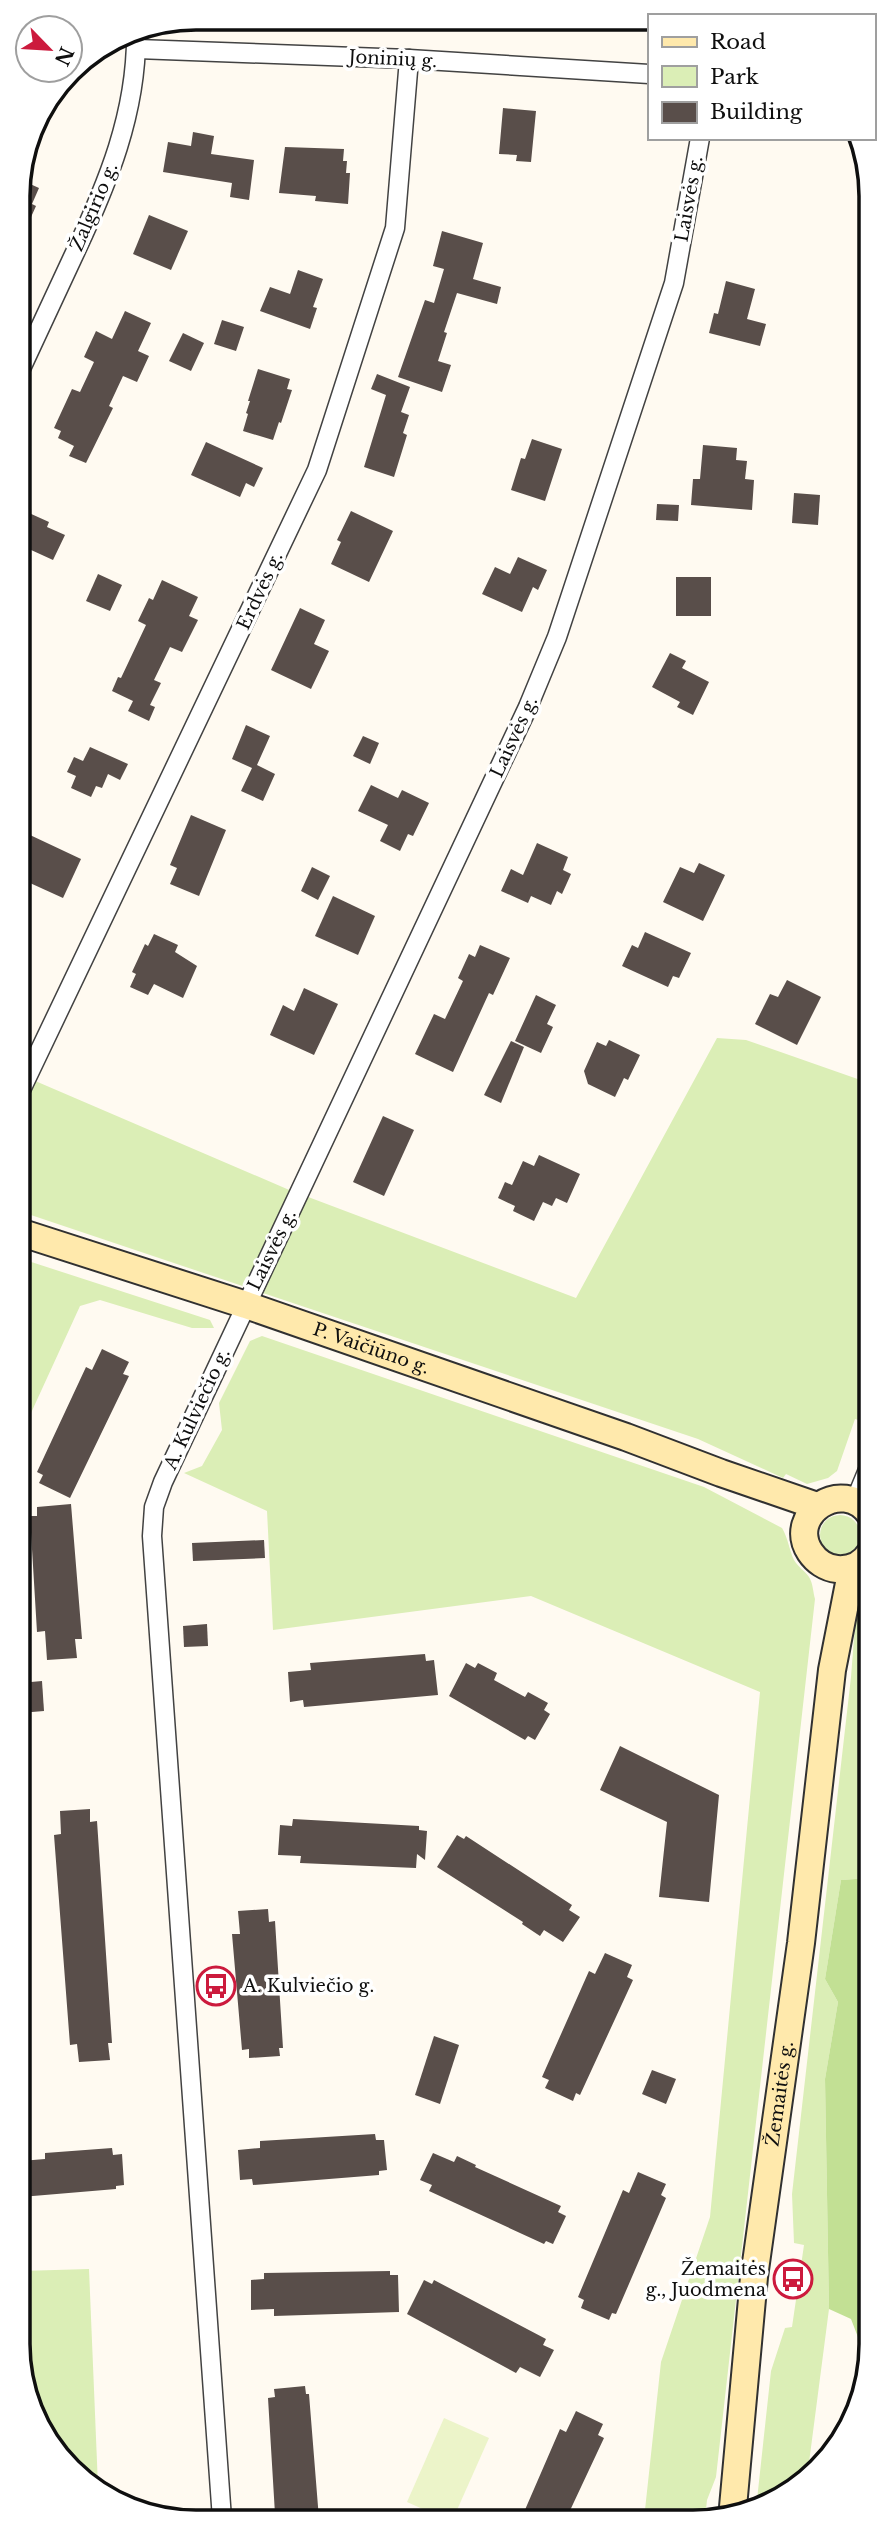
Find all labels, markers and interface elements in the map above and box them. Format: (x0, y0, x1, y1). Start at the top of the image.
north arrow (14, 14, 84, 84)
legend (648, 14, 875, 140)
text: Road (710, 29, 766, 55)
text: N (50, 43, 78, 69)
street label: Joninių g. (346, 46, 438, 72)
text: Park (710, 64, 759, 90)
text: Building (710, 99, 803, 125)
street label: Laisvės g. (671, 154, 707, 244)
street label: Žalgirio g. (65, 159, 122, 254)
street label: Erdvės g. (232, 549, 288, 633)
street label: Laisvės g. (486, 693, 542, 781)
street label: Laisvės g. (243, 1206, 301, 1294)
street label: P. Vaičiūno g. (310, 1318, 432, 1379)
street label: A. Kulviečio g. (159, 1345, 235, 1474)
bus stop icon: A. Kulviečio g. (195, 1965, 237, 2007)
place label: A. Kulviečio g. (242, 1975, 374, 1997)
street label: Žemaitės g. (761, 2040, 798, 2148)
place label: Žemaitės g., Juodmena (646, 2257, 766, 2301)
bus stop icon: Žemaitės g., Juodmena (772, 2258, 814, 2300)

